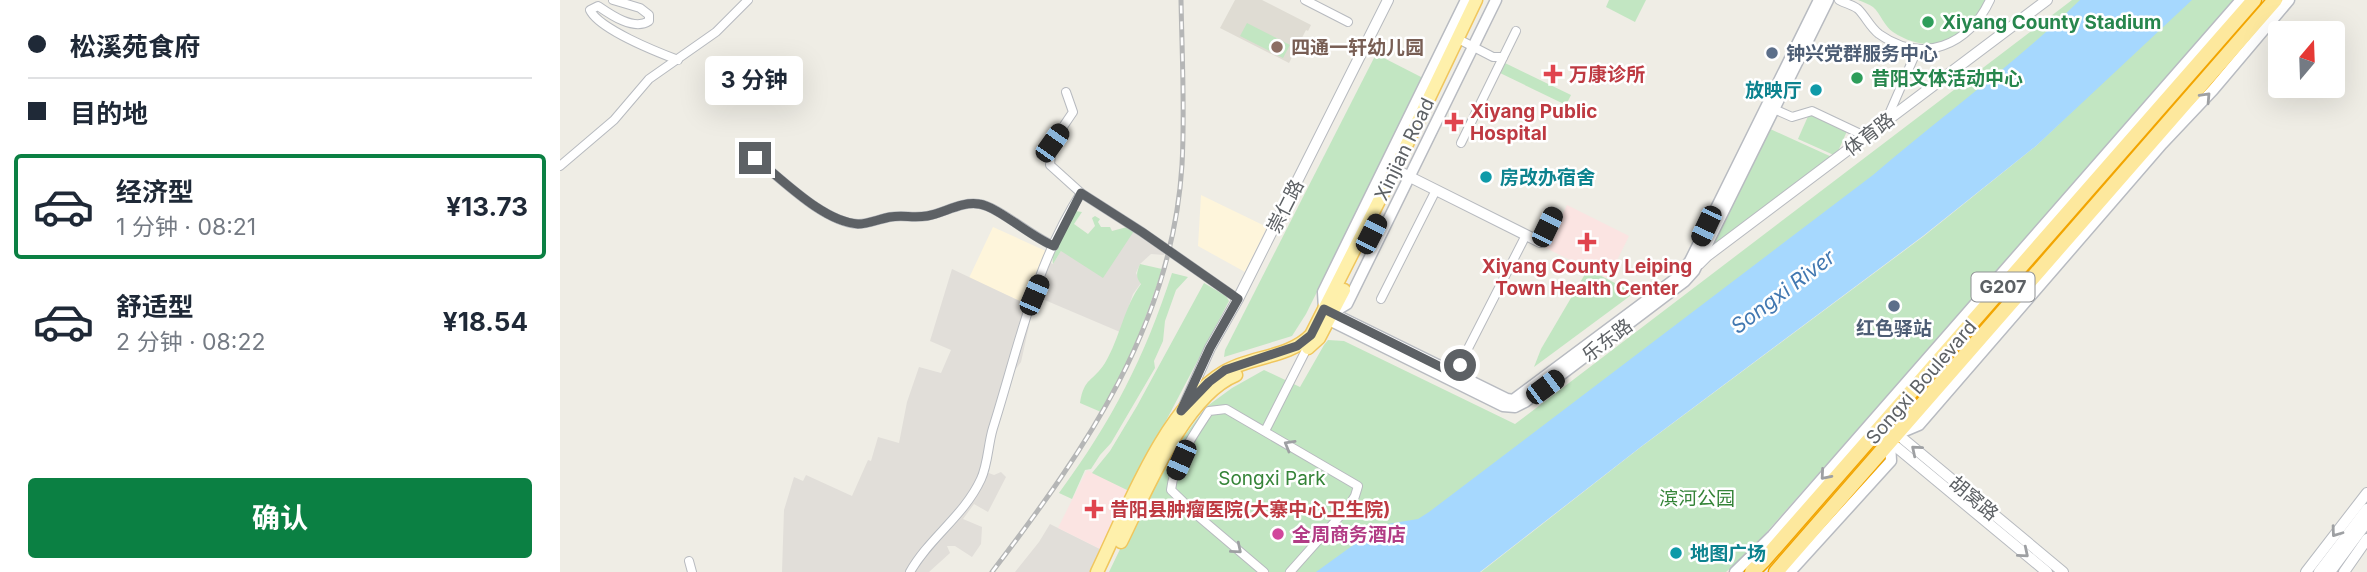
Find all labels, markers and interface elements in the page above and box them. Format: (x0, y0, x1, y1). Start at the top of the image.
place label: Xiyang County Stadium (1942, 11, 2161, 34)
marker: Xiyang County Stadium (1920, 14, 1936, 30)
north arrow (2268, 21, 2345, 98)
map controls (2268, 21, 2345, 98)
text: 松溪苑食府 (70, 31, 200, 62)
place label: 四通一轩幼儿园 (1291, 36, 1424, 59)
marker: 四通一轩幼儿园 (1269, 39, 1285, 55)
place label: 钟兴党群服务中心 (1786, 42, 1938, 65)
marker: 钟兴党群服务中心 (1764, 45, 1780, 61)
callout: 3 分钟 (706, 57, 804, 106)
place label: 万康诊所 (1569, 63, 1645, 86)
marker: 万康诊所 (1543, 64, 1563, 84)
text: 3 分钟 (721, 66, 787, 94)
place label: 昔阳文体活动中心 (1871, 67, 2023, 90)
marker: 昔阳文体活动中心 (1849, 70, 1865, 86)
place label: 放映厅 (1745, 79, 1802, 102)
marker: 放映厅 (1808, 82, 1824, 98)
one-way arrow (2198, 92, 2211, 105)
street label: Xinjian Road (1370, 94, 1439, 204)
text: 目的地 (70, 98, 148, 129)
place label: Xiyang Public Hospital (1470, 100, 1597, 145)
street label: 体育路 (1840, 108, 1899, 161)
marker: Xiyang Public Hospital (1444, 112, 1464, 132)
car (1032, 120, 1073, 166)
route end (739, 142, 771, 174)
place label: 房改办宿舍 (1500, 166, 1595, 189)
marker: 房改办宿舍 (1478, 169, 1494, 185)
icon: car (32, 175, 95, 238)
text: 经济型 (116, 176, 194, 207)
street label: 崇仁路 (1262, 176, 1309, 237)
text: ¥13.73 (446, 191, 528, 222)
car (1688, 203, 1725, 249)
car (1529, 204, 1566, 250)
car (1353, 211, 1390, 257)
text: 1 分钟 · 08:21 (116, 213, 256, 241)
marker: Xiyang County Leiping Town Health Center (1577, 232, 1597, 252)
water label: Songxi River (1726, 244, 1841, 339)
place label: Xiyang County Leiping Town Health Center (1482, 255, 1692, 300)
car (1017, 272, 1052, 318)
road number: G207 (1972, 272, 2034, 302)
icon: car (32, 290, 95, 353)
text: 舒适型 (116, 291, 194, 322)
marker: 红色驿站 (1886, 298, 1902, 314)
text: ¥18.54 (443, 306, 528, 337)
street label: 乐东路 (1578, 314, 1637, 367)
street label: Songxi Boulevard (1861, 316, 1982, 449)
place label: 红色驿站 (1856, 317, 1932, 340)
text: 2 分钟 · 08:22 (116, 328, 265, 356)
route start (1444, 349, 1476, 381)
car (1522, 366, 1569, 408)
car (1163, 437, 1200, 483)
one-way arrow (1284, 440, 1297, 453)
one-way arrow (1912, 446, 1924, 459)
park label: Songxi Park (1218, 467, 1326, 490)
one-way arrow (1821, 467, 1833, 480)
street label: 胡窝路 (1944, 471, 2003, 526)
button: 确认 (28, 478, 532, 558)
park label: 滨河公园 (1659, 487, 1735, 510)
place label: 昔阳县肿瘤医院(大寨中心卫生院) (1110, 498, 1390, 521)
marker: 昔阳县肿瘤医院(大寨中心卫生院) (1084, 499, 1104, 519)
place label: 全周商务酒店 (1292, 523, 1406, 546)
one-way arrow (2332, 524, 2345, 537)
marker: 全周商务酒店 (1270, 526, 1286, 542)
one-way arrow (1229, 541, 1242, 553)
place label: 地图广场 (1690, 542, 1766, 565)
marker: 地图广场 (1668, 545, 1684, 561)
one-way arrow (2016, 545, 2029, 557)

